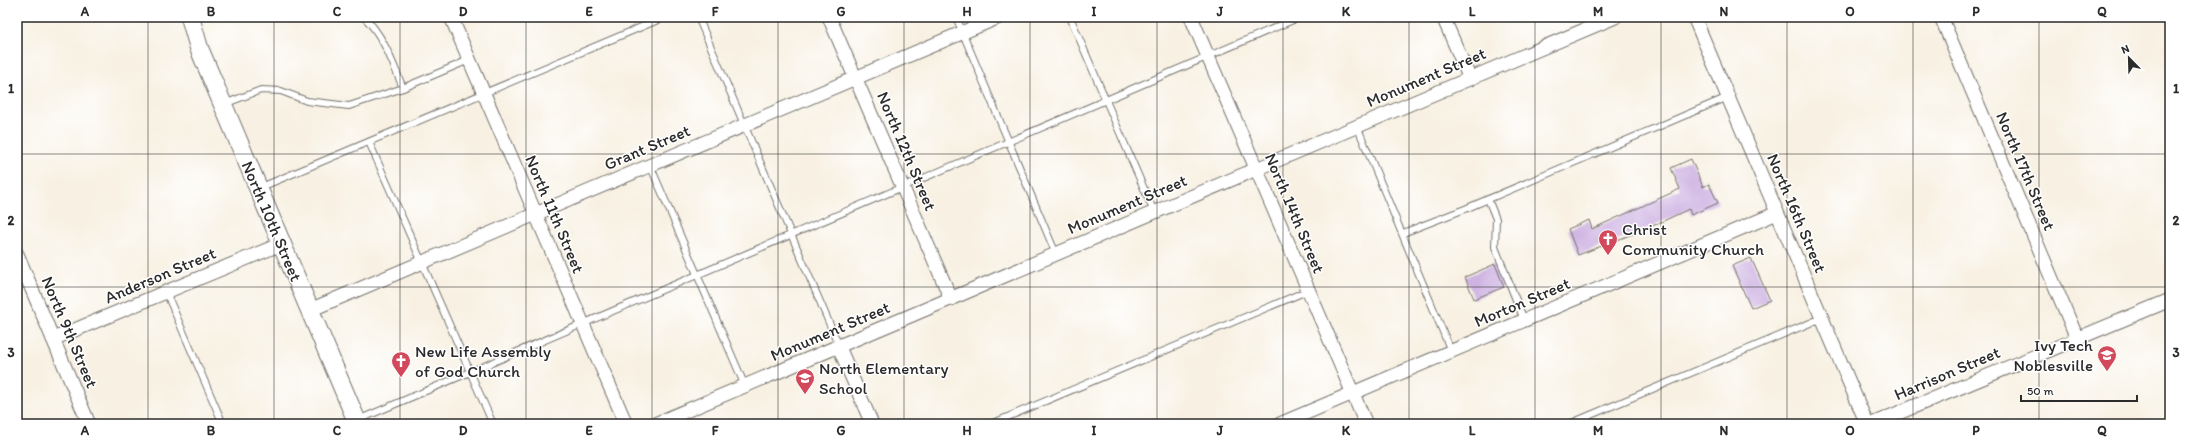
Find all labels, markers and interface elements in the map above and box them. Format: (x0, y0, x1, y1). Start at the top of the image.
text: A (80, 4, 90, 19)
text: B (207, 4, 216, 19)
text: C (333, 4, 342, 19)
text: D (459, 4, 468, 19)
text: E (585, 4, 593, 19)
text: F (712, 4, 719, 19)
text: G (837, 4, 846, 19)
text: H (963, 4, 972, 19)
text: I (1092, 4, 1097, 19)
text: J (1216, 4, 1224, 19)
text: K (1342, 4, 1351, 19)
text: L (1469, 4, 1476, 19)
text: M (1593, 4, 1603, 19)
text: N (1720, 4, 1729, 19)
text: O (1845, 4, 1855, 19)
text: P (1972, 4, 1980, 19)
text: Q (2097, 4, 2107, 19)
north arrow (2109, 38, 2149, 78)
text: N (2119, 42, 2131, 57)
street label: Monument Street (1363, 43, 1489, 111)
text: 1 (8, 81, 14, 96)
text: 1 (2173, 81, 2179, 96)
street label: North 12th Street (873, 89, 941, 214)
street label: North 17th Street (1992, 109, 2060, 234)
street label: Grant Street (601, 120, 693, 174)
street label: North 14th Street (1261, 150, 1330, 277)
street label: North 16th Street (1763, 151, 1831, 276)
street label: North 11th Street (521, 152, 589, 277)
street label: North 10th Street (238, 158, 307, 285)
street label: Monument Street (1064, 170, 1190, 238)
text: 2 (8, 213, 15, 228)
text: 2 (2173, 213, 2180, 228)
place label: Christ Community Church (1622, 219, 1764, 259)
church icon: Christ Community Church (1597, 228, 1619, 256)
street label: Anderson Street (101, 242, 219, 307)
street label: North 9th Street (38, 273, 103, 391)
street label: Morton Street (1471, 273, 1573, 331)
street label: Monument Street (767, 297, 893, 365)
place label: Ivy Tech Noblesville (2014, 335, 2094, 375)
place label: New Life Assembly of God Church (415, 341, 551, 381)
street label: Harrison Street (1891, 342, 2003, 404)
school or university icon: Ivy Tech Noblesville (2096, 344, 2118, 372)
text: 3 (7, 345, 15, 360)
text: 3 (2172, 345, 2180, 360)
church icon: New Life Assembly of God Church (390, 350, 412, 378)
place label: North Elementary School (819, 358, 949, 398)
school or university icon: North Elementary School (794, 367, 816, 395)
scale bar (2021, 377, 2137, 403)
text: 50 m (2027, 384, 2053, 398)
text: A (80, 423, 90, 438)
text: B (207, 423, 216, 438)
text: C (333, 423, 342, 438)
text: D (459, 423, 468, 438)
text: E (585, 423, 593, 438)
text: F (712, 423, 719, 438)
text: G (837, 423, 846, 438)
text: H (963, 423, 972, 438)
text: I (1092, 423, 1097, 438)
text: J (1216, 423, 1224, 438)
text: K (1342, 423, 1351, 438)
text: L (1469, 423, 1476, 438)
text: M (1593, 423, 1603, 438)
text: N (1720, 423, 1729, 438)
text: O (1845, 423, 1855, 438)
text: P (1972, 423, 1980, 438)
text: Q (2097, 423, 2107, 438)

